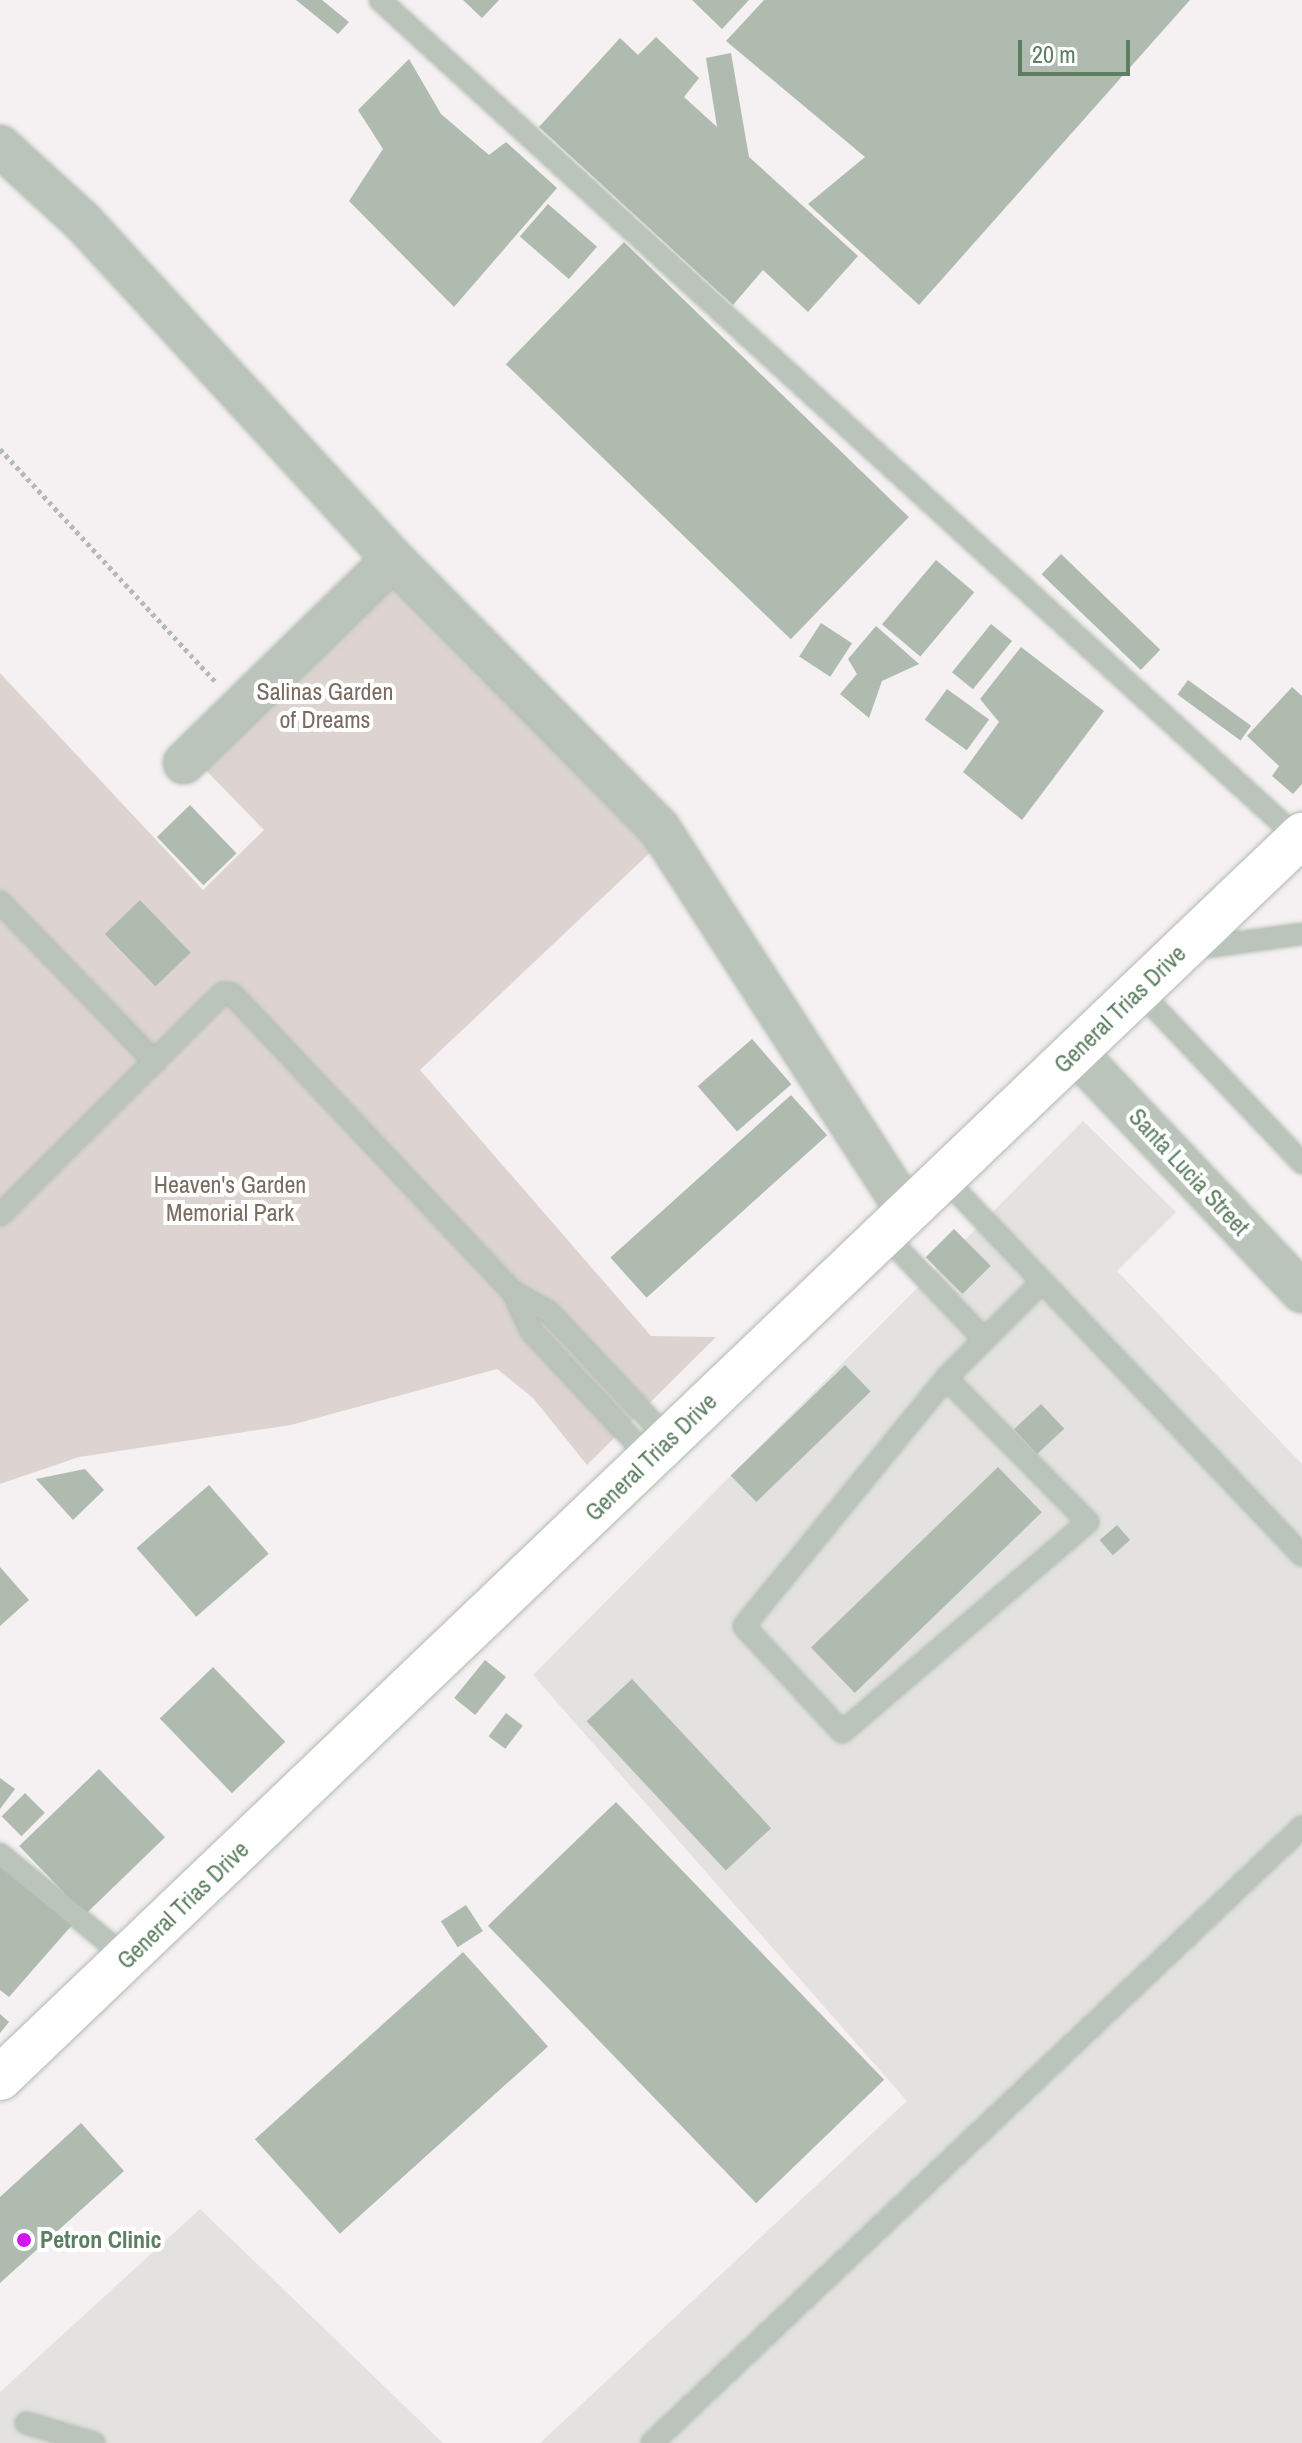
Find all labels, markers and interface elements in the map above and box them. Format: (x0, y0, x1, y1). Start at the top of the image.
scale bar (1022, 24, 1134, 74)
text: 20 m (1032, 38, 1076, 70)
park label: Salinas Garden of Dreams (257, 678, 393, 734)
street label: General Trias Drive (1048, 939, 1192, 1079)
street label: Santa Lucia Street (1123, 1103, 1255, 1241)
park label: Heaven's Garden Memorial Park (154, 1171, 306, 1227)
street label: General Trias Drive (579, 1387, 723, 1527)
street label: General Trias Drive (111, 1835, 255, 1975)
place label: Petron Clinic (40, 2226, 161, 2254)
marker: Petron Clinic (15, 2231, 33, 2249)

